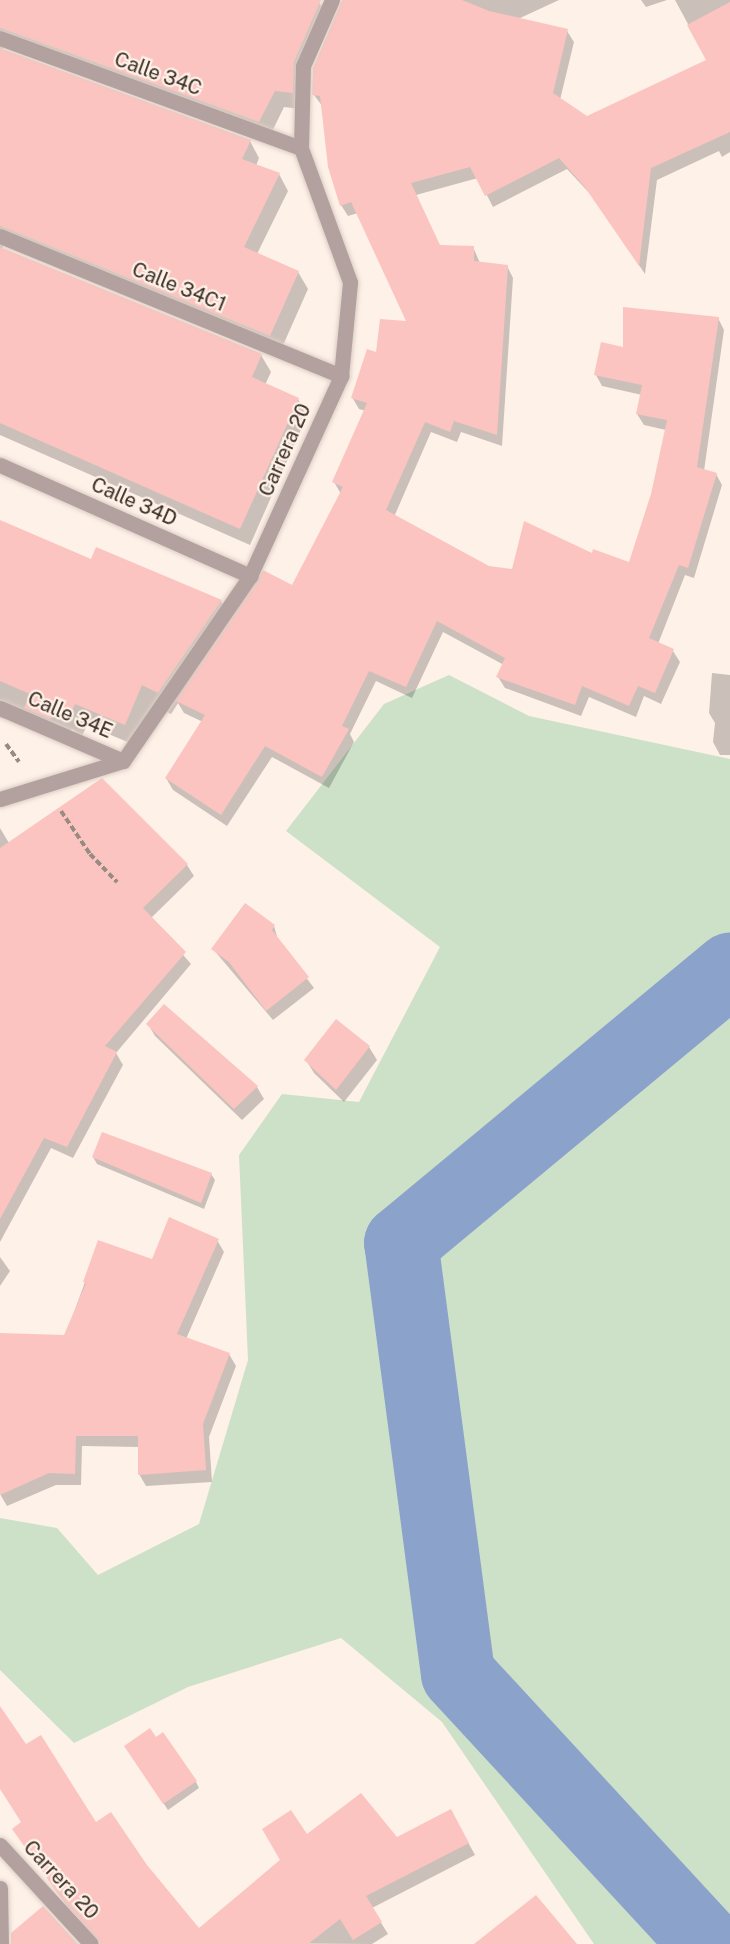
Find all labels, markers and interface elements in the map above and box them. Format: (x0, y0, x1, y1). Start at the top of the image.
street label: Calle 34C (111, 47, 205, 101)
street label: Calle 34C1 (128, 257, 230, 317)
street label: Carrera 20 (254, 400, 316, 500)
street label: Calle 34D (87, 472, 181, 532)
street label: Calle 34E (24, 686, 116, 744)
street label: Carrera 20 (18, 1836, 104, 1924)

